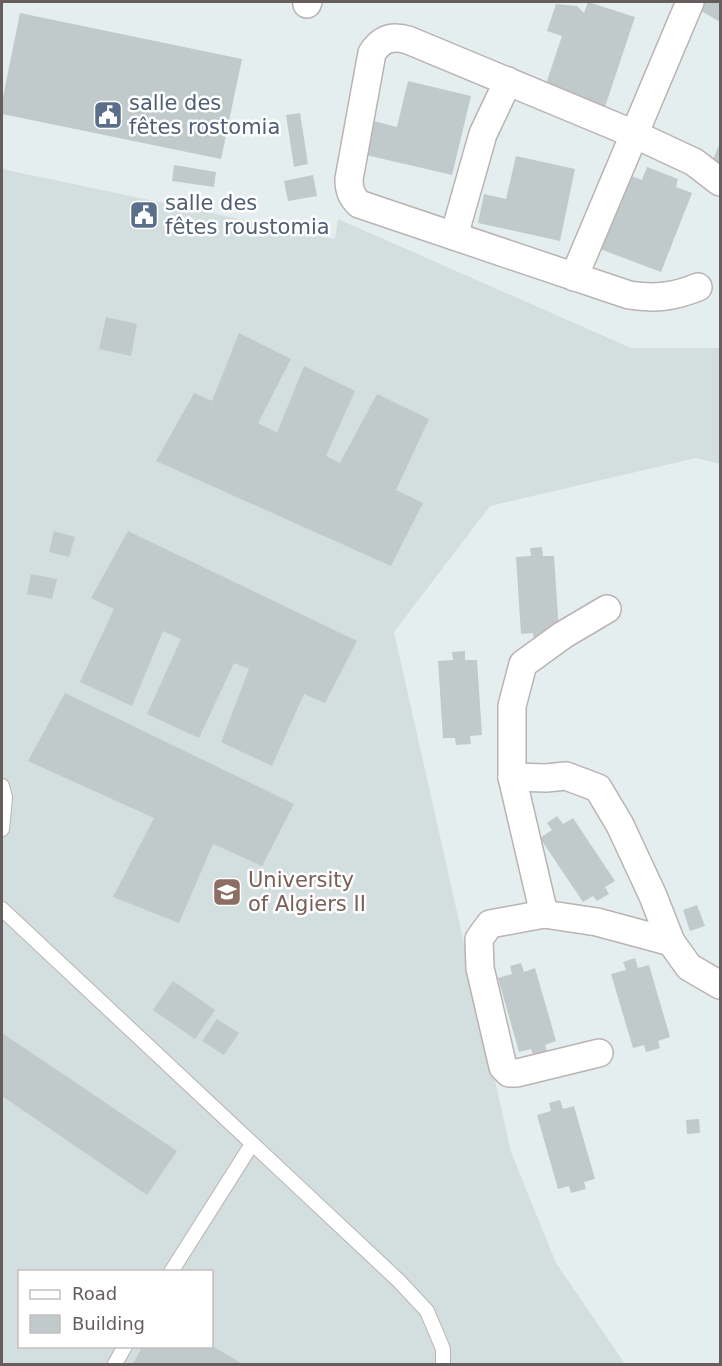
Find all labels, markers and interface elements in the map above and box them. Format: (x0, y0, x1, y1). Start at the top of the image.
place label: salle des fêtes rostomia (129, 91, 280, 139)
public building icon: salle des fêtes rostomia (92, 99, 124, 131)
place label: salle des fêtes roustomia (165, 191, 330, 239)
public building icon: salle des fêtes roustomia (128, 199, 160, 231)
place label: University of Algiers II (248, 868, 366, 916)
school or university icon: University of Algiers II (211, 876, 243, 908)
legend (18, 1270, 213, 1348)
text: Road (72, 1283, 117, 1304)
text: Building (72, 1313, 145, 1334)

